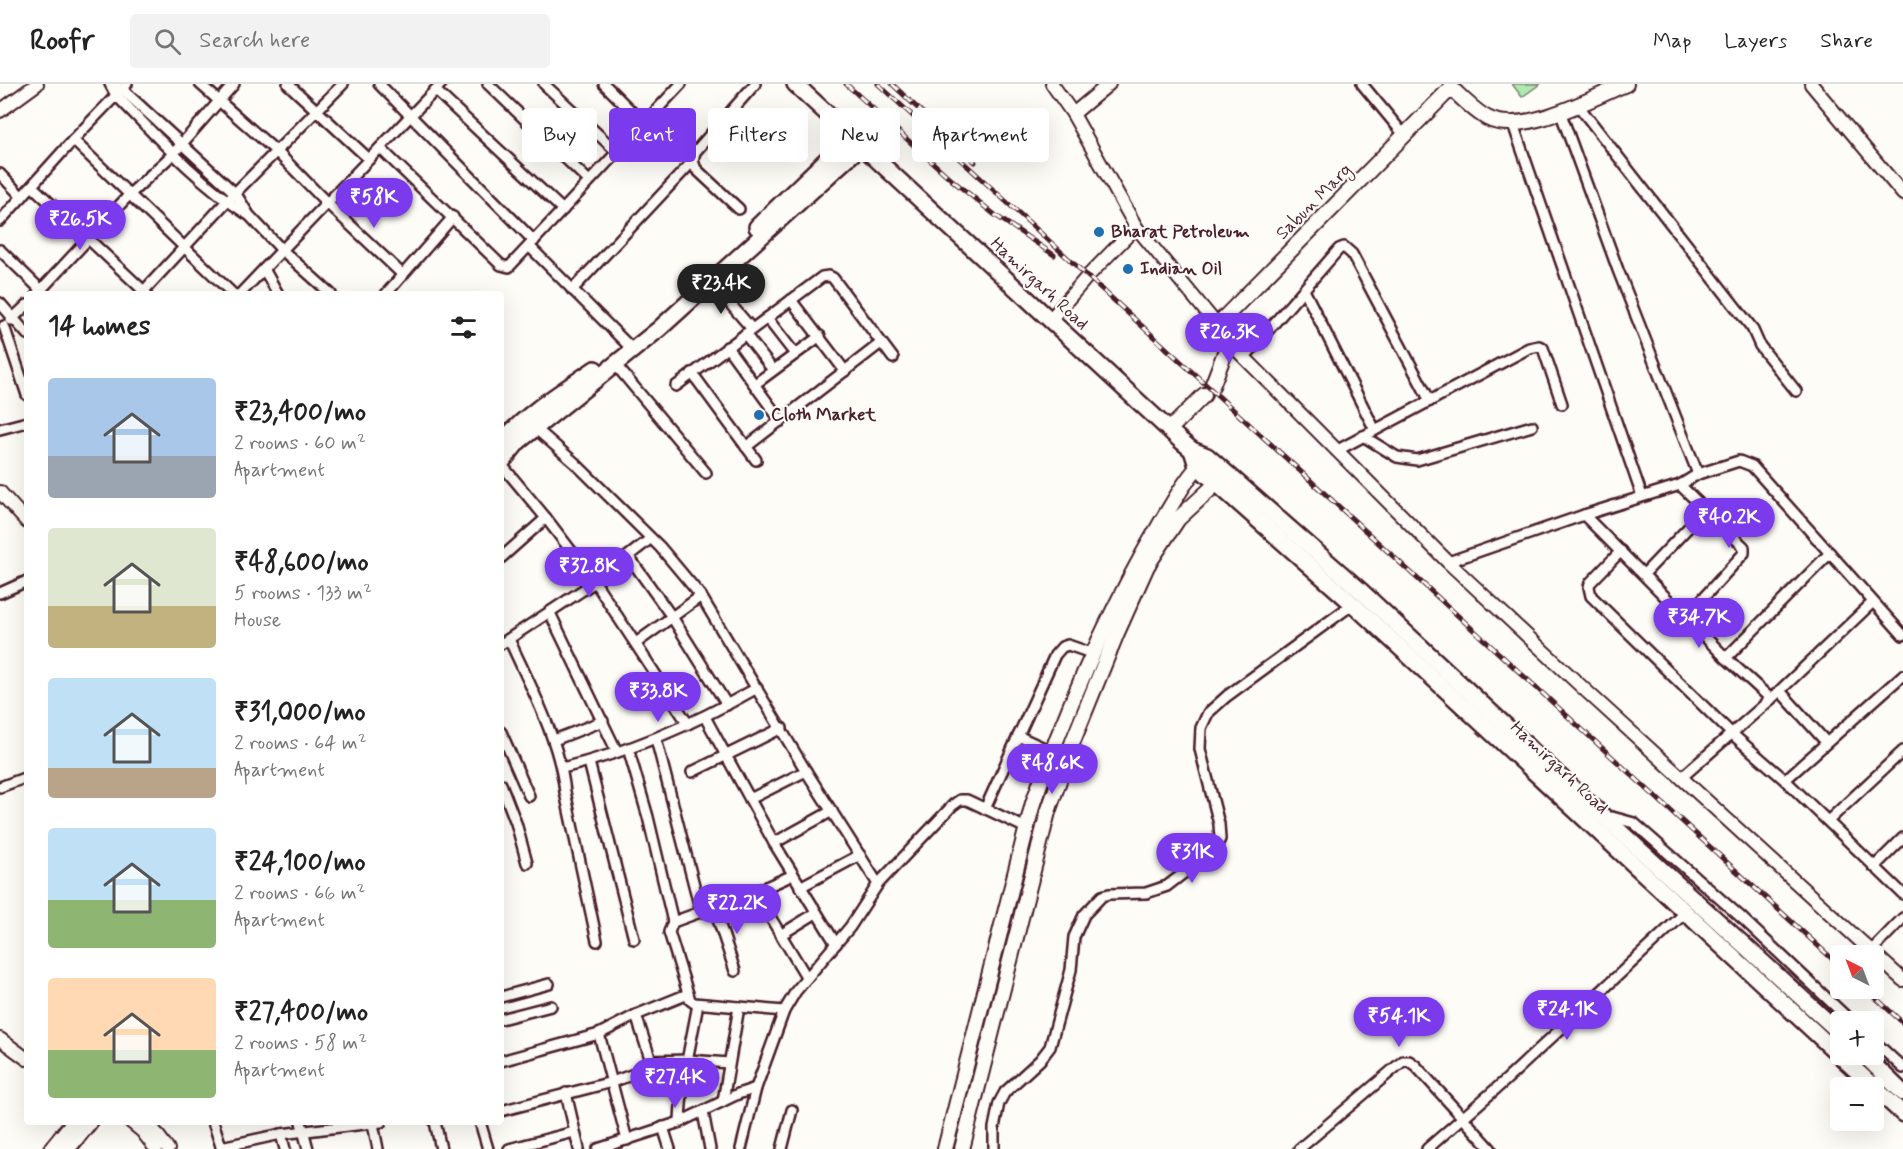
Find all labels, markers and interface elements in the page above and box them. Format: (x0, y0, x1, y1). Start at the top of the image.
search box (130, 14, 550, 68)
text: Roofr (30, 23, 94, 60)
icon: search (151, 25, 184, 58)
text: Search here (199, 27, 310, 55)
text: Map (1653, 27, 1691, 55)
text: Layers (1724, 27, 1787, 55)
text: Share (1820, 27, 1873, 55)
chip: Buy (522, 108, 597, 162)
chip: Rent (609, 108, 696, 162)
chip: Filters (708, 108, 808, 162)
chip: New (820, 108, 900, 162)
chip: Apartment (912, 108, 1049, 162)
street label: Sabun Marg (1271, 159, 1358, 246)
pin: ₹58K (338, 178, 410, 229)
text: ₹58K (350, 184, 398, 211)
pin: ₹26.5K (31, 200, 129, 251)
text: ₹26.5K (49, 206, 111, 233)
place label: Bharat Petroleum (1111, 220, 1250, 244)
marker: Bharat Petroleum (1092, 225, 1106, 239)
street label: Hamirgarh Road (985, 232, 1093, 336)
place label: Indian Oil (1140, 257, 1222, 281)
marker: Indian Oil (1121, 262, 1135, 276)
pin: ₹23.4K (672, 264, 770, 315)
text: ₹23.4K (691, 270, 751, 297)
text: 14 homes (48, 310, 150, 344)
icon: filters (447, 311, 480, 344)
pin: ₹26.3K (1180, 313, 1278, 364)
text: ₹26.3K (1199, 319, 1259, 346)
text: ₹23,400/mo (234, 396, 366, 430)
icon: home (96, 402, 168, 474)
place label: Cloth Market (771, 403, 876, 427)
marker: Cloth Market (752, 408, 766, 422)
text: 2 rooms · 60 m² (234, 430, 366, 457)
text: Apartment (234, 457, 325, 484)
pin: ₹40.2K (1680, 498, 1778, 549)
text: ₹40.2K (1698, 504, 1760, 531)
text: ₹48,600/mo (234, 546, 369, 580)
pin: ₹32.8K (540, 547, 638, 598)
icon: home (96, 552, 168, 624)
text: ₹32.8K (559, 553, 619, 580)
text: 5 rooms · 133 m² (234, 580, 372, 607)
pin: ₹34.7K (1650, 598, 1748, 649)
text: ₹34.7K (1667, 604, 1731, 631)
text: House (234, 607, 281, 634)
pin: ₹33.8K (609, 672, 707, 723)
text: ₹33.8K (629, 678, 687, 705)
text: ₹31,000/mo (234, 696, 366, 730)
icon: home (96, 702, 168, 774)
street label: Hamirgarh Road (1505, 716, 1613, 820)
text: 2 rooms · 64 m² (234, 730, 367, 757)
pin: ₹48.6K (1003, 744, 1101, 795)
text: ₹48.6K (1021, 750, 1083, 777)
text: Apartment (234, 757, 325, 784)
pin: ₹31K (1156, 833, 1228, 884)
text: ₹31K (1170, 839, 1214, 866)
text: ₹24,100/mo (234, 846, 366, 880)
icon: home (96, 852, 168, 924)
text: 2 rooms · 66 m² (234, 880, 365, 907)
pin: ₹22.2K (688, 884, 786, 935)
text: ₹22.2K (707, 890, 767, 917)
text: Apartment (234, 907, 325, 934)
north arrow (1830, 945, 1884, 999)
map controls (1830, 945, 1884, 1131)
pin: ₹24.1K (1518, 990, 1616, 1041)
text: ₹27,400/mo (234, 996, 368, 1030)
text: ₹24.1K (1537, 996, 1597, 1023)
pin: ₹54.1K (1350, 997, 1448, 1048)
icon: home (96, 1002, 168, 1074)
text: ₹54.1K (1368, 1003, 1430, 1030)
button: + (1830, 1011, 1884, 1065)
text: 2 rooms · 58 m² (234, 1030, 367, 1057)
text: Apartment (234, 1057, 325, 1084)
pin: ₹27.4K (626, 1058, 724, 1109)
text: ₹27.4K (644, 1064, 706, 1091)
button: − (1830, 1077, 1884, 1131)

